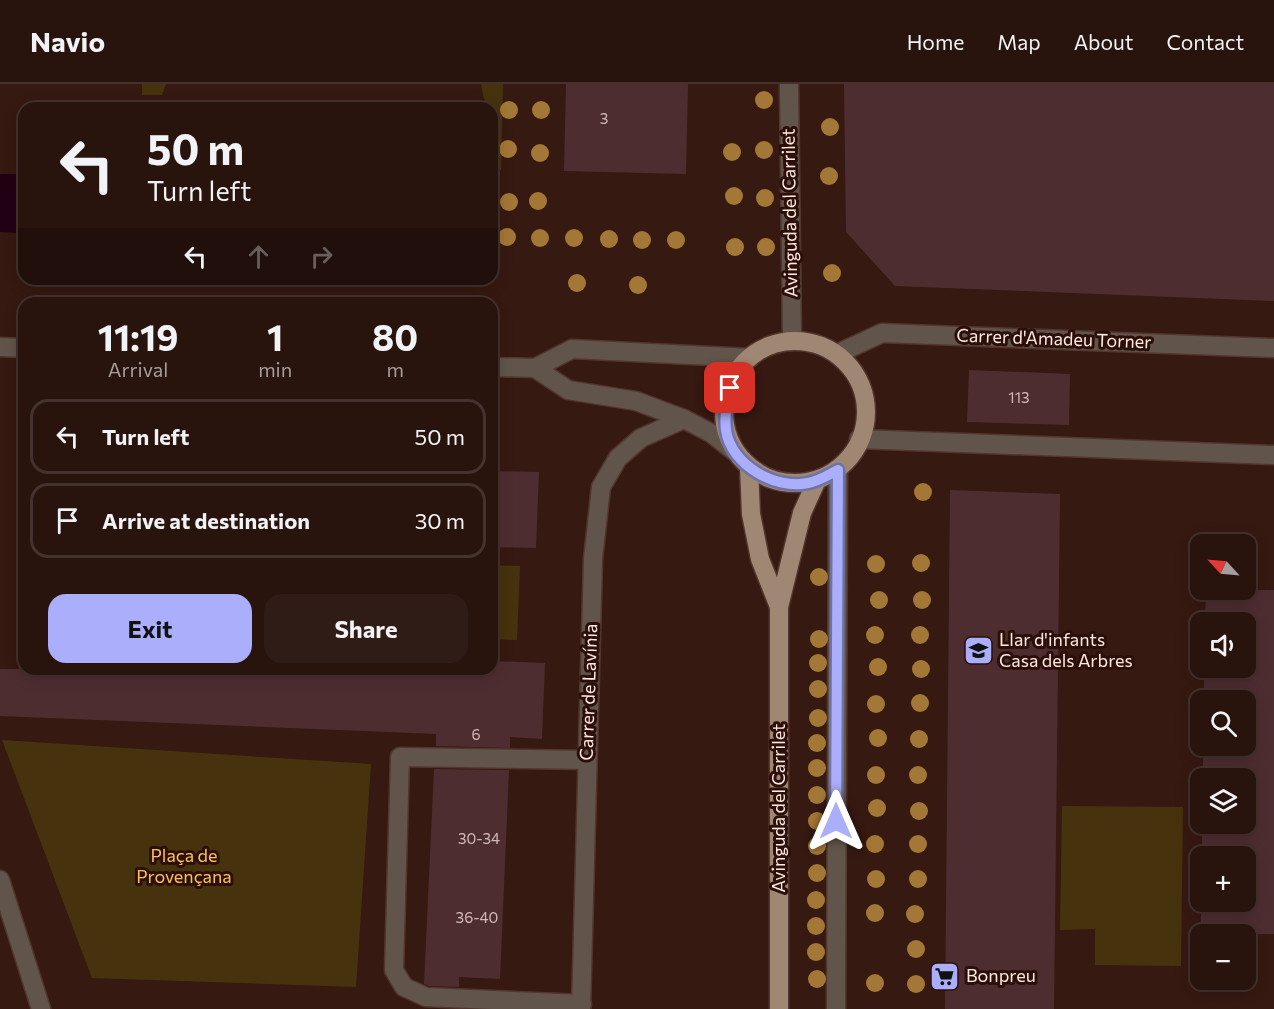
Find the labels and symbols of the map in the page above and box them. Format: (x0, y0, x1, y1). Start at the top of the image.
house number: 3 (600, 109, 608, 127)
street label: Avinguda del Carrilet (777, 128, 801, 298)
street label: Carrer d'Amadeu Torner (956, 324, 1152, 352)
pin (704, 362, 755, 413)
house number: 113 (1008, 388, 1030, 406)
north arrow (1190, 534, 1256, 600)
street label: Carrer de Lavínia (575, 623, 601, 761)
place label: Llar d'infants Casa dels Arbres (999, 628, 1133, 671)
school or university icon: Llar d'infants Casa dels Arbres (962, 634, 994, 666)
street label: Avinguda del Carrilet (767, 724, 789, 892)
house number: 6 (471, 725, 481, 743)
position arrow (804, 789, 868, 853)
house number: 30-34 (458, 829, 500, 847)
park label: Plaça de Provençana (136, 844, 232, 887)
house number: 36-40 (456, 908, 498, 926)
supermarket icon: Bonpreu (929, 960, 961, 992)
place label: Bonpreu (966, 964, 1036, 986)

